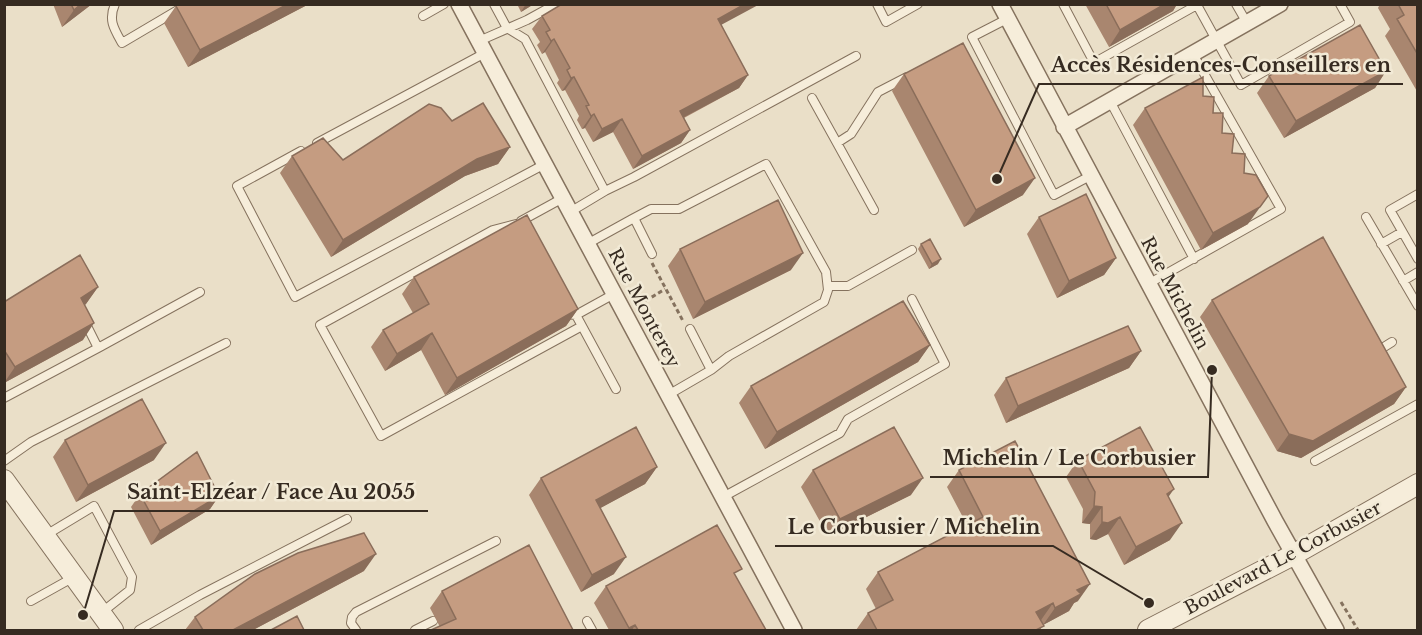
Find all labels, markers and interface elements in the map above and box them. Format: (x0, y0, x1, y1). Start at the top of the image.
callout: Accès Résidences-Conseillers en (1039, 46, 1403, 84)
text: Accès Résidences-Conseillers en (1050, 53, 1391, 77)
street label: Rue Michelin (1136, 233, 1214, 353)
street label: Rue Monterey (603, 245, 685, 372)
callout: Michelin / Le Corbusier (930, 439, 1208, 477)
text: Michelin / Le Corbusier (942, 446, 1196, 470)
callout: Saint-Elzéar / Face Au 2055 (114, 473, 428, 511)
text: Saint-Elzéar / Face Au 2055 (127, 480, 415, 504)
street label: Boulevard Le Corbusier (1181, 496, 1386, 619)
callout: Le Corbusier / Michelin (775, 508, 1053, 546)
text: Le Corbusier / Michelin (788, 515, 1041, 539)

